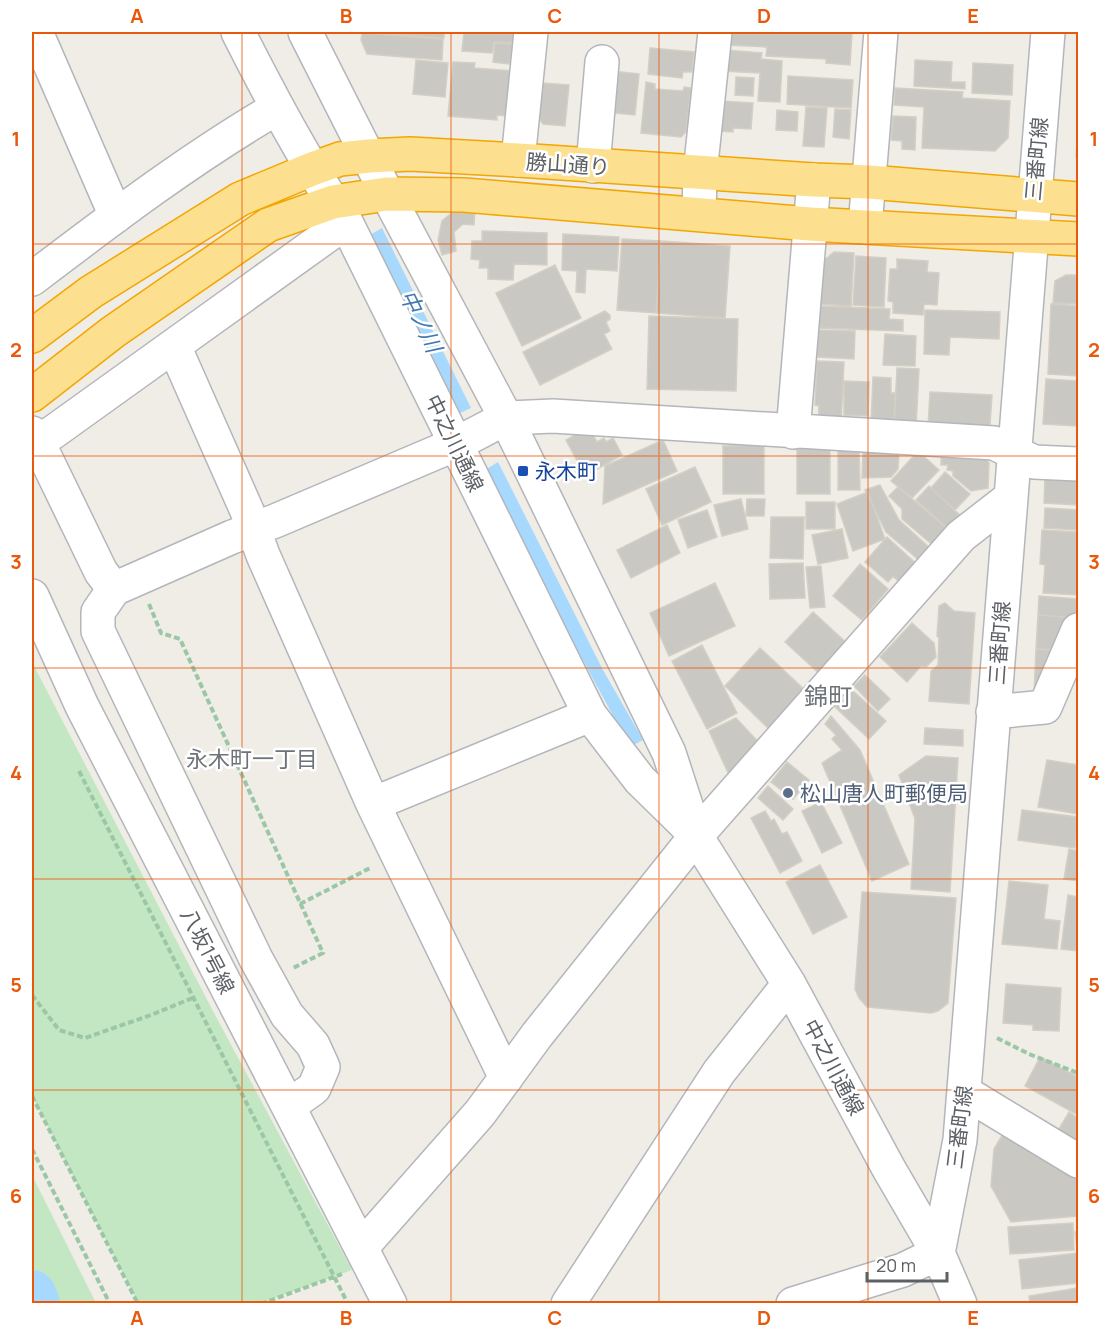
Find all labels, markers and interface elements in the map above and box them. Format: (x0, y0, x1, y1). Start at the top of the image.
text: A (130, 2, 144, 29)
text: B (340, 2, 353, 29)
text: C (548, 2, 562, 29)
text: D (757, 2, 771, 29)
text: E (967, 2, 979, 29)
street label: 三番町線 (1018, 116, 1054, 202)
text: 1 (12, 125, 20, 152)
text: 1 (1090, 125, 1098, 152)
street label: 勝山通り (525, 147, 611, 181)
water label: 中ノ川 (393, 285, 450, 359)
text: 2 (10, 336, 22, 363)
text: 2 (1088, 336, 1100, 363)
street label: 中之川通線 (419, 390, 491, 496)
place label: 永木町 (535, 457, 598, 485)
marker: 永木町 (516, 464, 530, 478)
text: 3 (10, 548, 22, 575)
text: 3 (1088, 548, 1100, 575)
street label: 三番町線 (982, 600, 1016, 686)
district label: 錦町 (804, 679, 852, 712)
district label: 永木町一丁目 (186, 744, 318, 774)
text: 4 (10, 759, 22, 786)
text: 4 (1088, 759, 1100, 786)
place label: 松山唐人町郵便局 (800, 779, 968, 807)
marker: 松山唐人町郵便局 (781, 786, 795, 800)
street label: 八坂1号線 (175, 904, 241, 998)
text: 5 (10, 971, 22, 998)
text: 5 (1088, 971, 1100, 998)
street label: 中之川通線 (797, 1014, 871, 1120)
street label: 三番町線 (940, 1084, 978, 1170)
text: 6 (10, 1182, 22, 1209)
text: 6 (1088, 1182, 1100, 1209)
scale bar (867, 1245, 946, 1283)
text: 20 m (876, 1253, 916, 1277)
text: A (130, 1304, 144, 1331)
text: B (340, 1304, 353, 1331)
text: C (548, 1304, 562, 1331)
text: D (757, 1304, 771, 1331)
text: E (967, 1304, 979, 1331)

